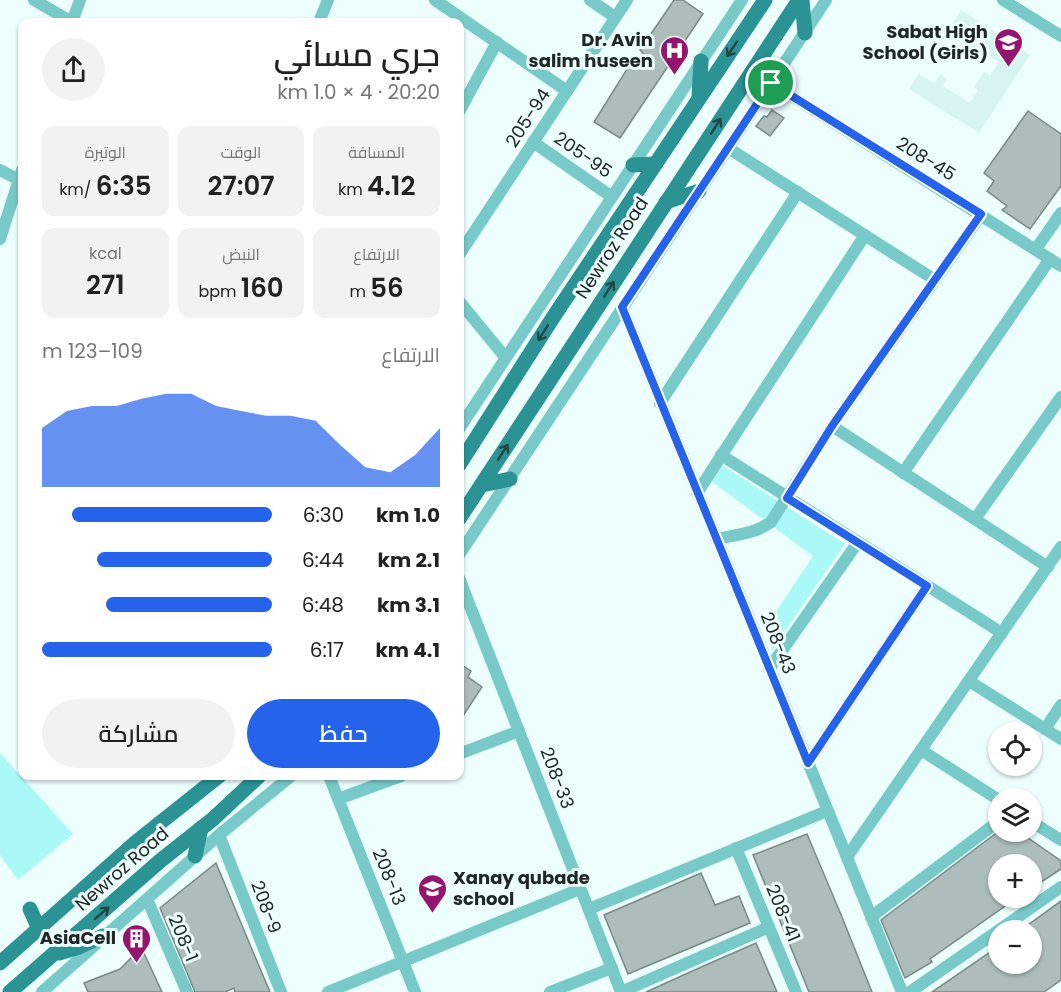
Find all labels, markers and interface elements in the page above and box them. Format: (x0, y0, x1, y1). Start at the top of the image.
place label: Sabat High School (Girls) (863, 19, 988, 65)
school or university icon: Sabat High School (Girls) (993, 26, 1025, 68)
place label: Dr. Avin salim huseen (529, 27, 653, 73)
text: جري مسائي (274, 31, 440, 78)
hospital icon: Dr. Avin salim huseen (658, 34, 690, 76)
button: share (42, 38, 105, 101)
one-way arrow (726, 40, 738, 56)
pin (745, 57, 796, 108)
icon: arrive (754, 66, 787, 99)
text: 20:20 · 4 × 1.0 km (277, 78, 440, 106)
street label: 205-94 (499, 83, 556, 152)
one-way arrow (710, 118, 722, 135)
street label: 205-95 (549, 126, 617, 184)
street label: 208-45 (892, 131, 961, 187)
text: الوتيرة (85, 141, 126, 164)
text: الوقت (221, 141, 261, 164)
text: المسافة (348, 141, 405, 164)
text: 6:35 (96, 168, 152, 204)
text: 27:07 (207, 168, 275, 204)
text: 4.12 (367, 168, 415, 204)
text: /km (59, 178, 96, 201)
text: km (338, 178, 367, 201)
street label: Newroz Road (569, 192, 654, 303)
text: kcal (89, 242, 122, 265)
text: النبض (222, 243, 260, 266)
text: الارتفاع (353, 243, 400, 266)
text: 271 (86, 267, 125, 303)
text: 160 (241, 270, 284, 306)
text: 56 (370, 270, 404, 306)
text: bpm (198, 280, 241, 303)
text: m (350, 280, 370, 303)
one-way arrow (603, 281, 615, 298)
one-way arrow (536, 325, 549, 342)
text: 109–123 m (42, 337, 143, 365)
text: الارتفاع (381, 341, 440, 369)
one-way arrow (497, 445, 509, 461)
text: 6:30 (303, 501, 344, 529)
text: 1.0 km (376, 501, 440, 529)
text: 6:44 (302, 546, 344, 574)
text: 2.1 km (378, 546, 440, 574)
text: 6:48 (302, 591, 344, 619)
text: 3.1 km (377, 591, 440, 619)
street label: 208-43 (755, 608, 802, 678)
text: 6:17 (310, 636, 344, 664)
text: 4.1 km (376, 636, 440, 664)
button: مشاركة (42, 699, 235, 768)
button: حفظ (247, 699, 440, 768)
map controls (988, 722, 1042, 974)
button: locate (988, 722, 1042, 776)
street label: 208-33 (534, 743, 581, 812)
button: layers (988, 788, 1042, 842)
street label: Newroz Road (69, 821, 174, 916)
street label: 208-13 (367, 845, 412, 909)
button: + (988, 854, 1042, 908)
place label: Xanay qubade school (453, 865, 590, 911)
school or university icon: Xanay qubade school (416, 872, 448, 914)
street label: 208-9 (245, 877, 288, 937)
street label: 208-41 (760, 880, 807, 945)
one-way arrow (94, 906, 110, 919)
street label: 208-1 (162, 911, 204, 965)
button: − (988, 920, 1042, 974)
building icon: AsiaCell (121, 922, 153, 964)
place label: AsiaCell (40, 925, 116, 950)

